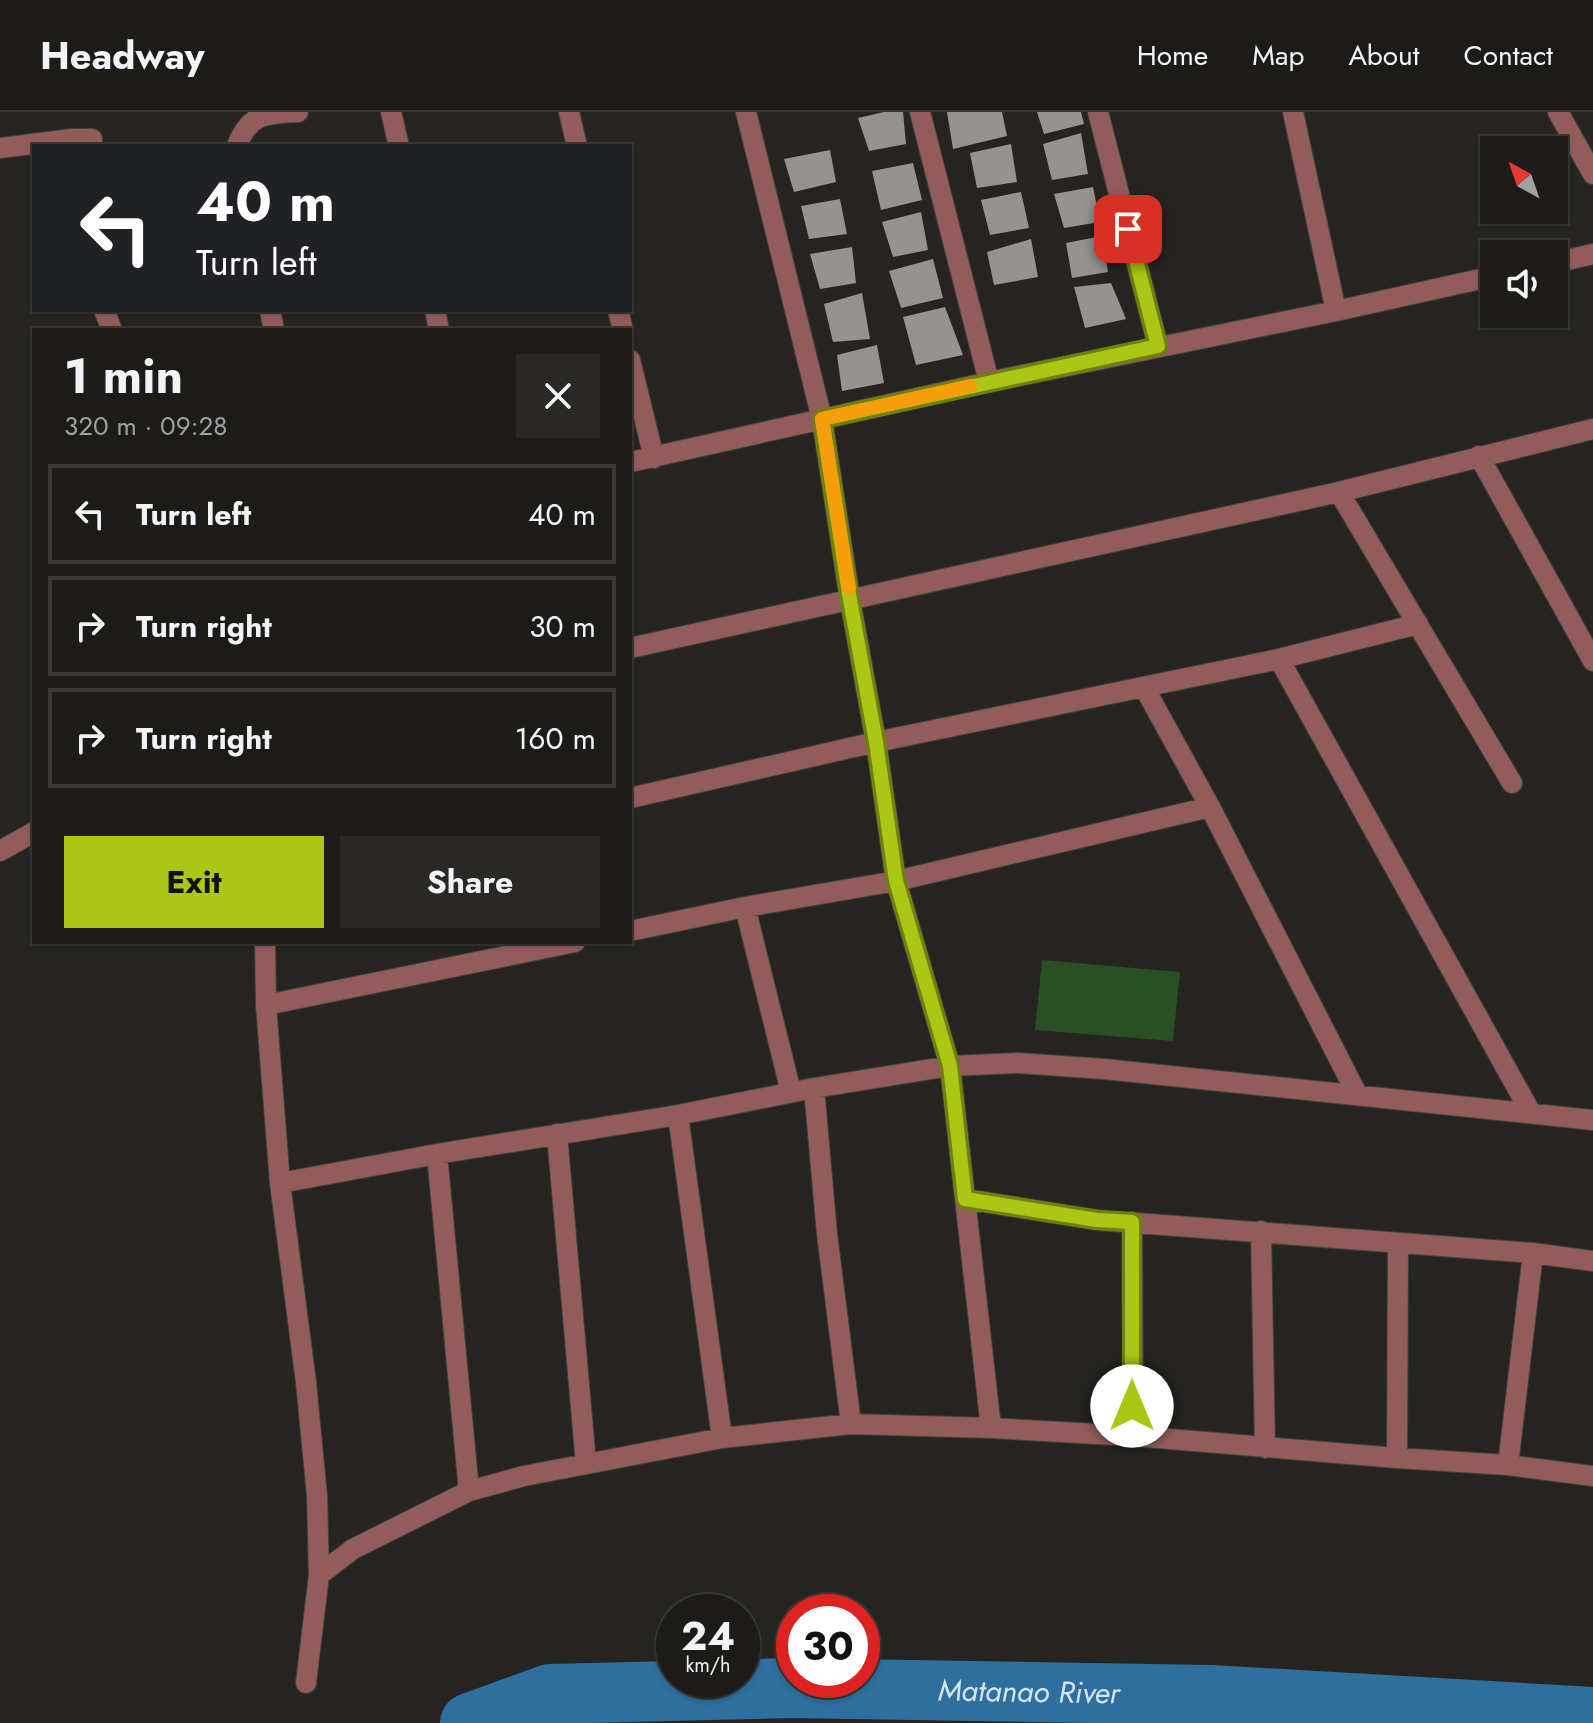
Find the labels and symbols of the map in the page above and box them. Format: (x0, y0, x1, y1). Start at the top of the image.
north arrow (1480, 136, 1568, 224)
pin (1094, 195, 1162, 263)
position arrow (1090, 1364, 1174, 1448)
speed limit sign: 30 (776, 1594, 880, 1698)
water label: Matanao River (938, 1668, 1122, 1715)

